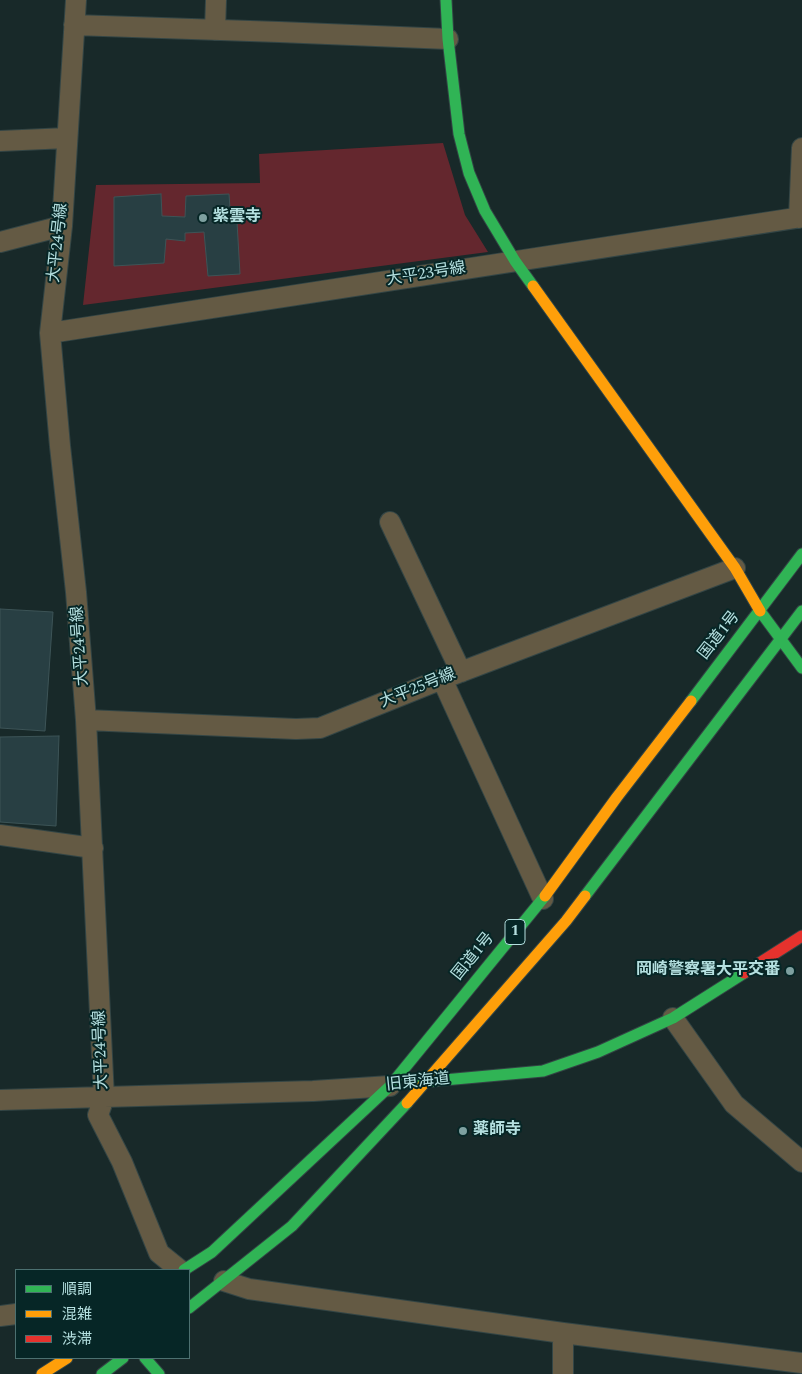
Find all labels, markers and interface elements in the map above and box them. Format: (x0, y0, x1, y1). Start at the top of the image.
street label: 大平24号線 (45, 202, 73, 284)
place label: 紫雲寺 (213, 208, 261, 228)
marker: 紫雲寺 (197, 212, 209, 224)
street label: 大平23号線 (385, 259, 467, 291)
street label: 大平24号線 (69, 605, 93, 687)
street label: 国道1号 (695, 608, 745, 664)
street label: 大平25号線 (377, 665, 459, 713)
road number: 1 (505, 920, 525, 944)
street label: 国道1号 (449, 929, 499, 985)
place label: 岡崎警察署大平交番 (636, 961, 780, 981)
marker: 岡崎警察署大平交番 (784, 965, 796, 977)
street label: 大平24号線 (91, 1010, 113, 1090)
street label: 旧東海道 (385, 1070, 451, 1096)
place label: 薬師寺 (473, 1121, 521, 1141)
marker: 薬師寺 (457, 1125, 469, 1137)
legend (15, 1269, 190, 1359)
text: 順調 (62, 1278, 92, 1301)
text: 混雑 (62, 1303, 92, 1326)
text: 渋滞 (62, 1328, 92, 1351)

